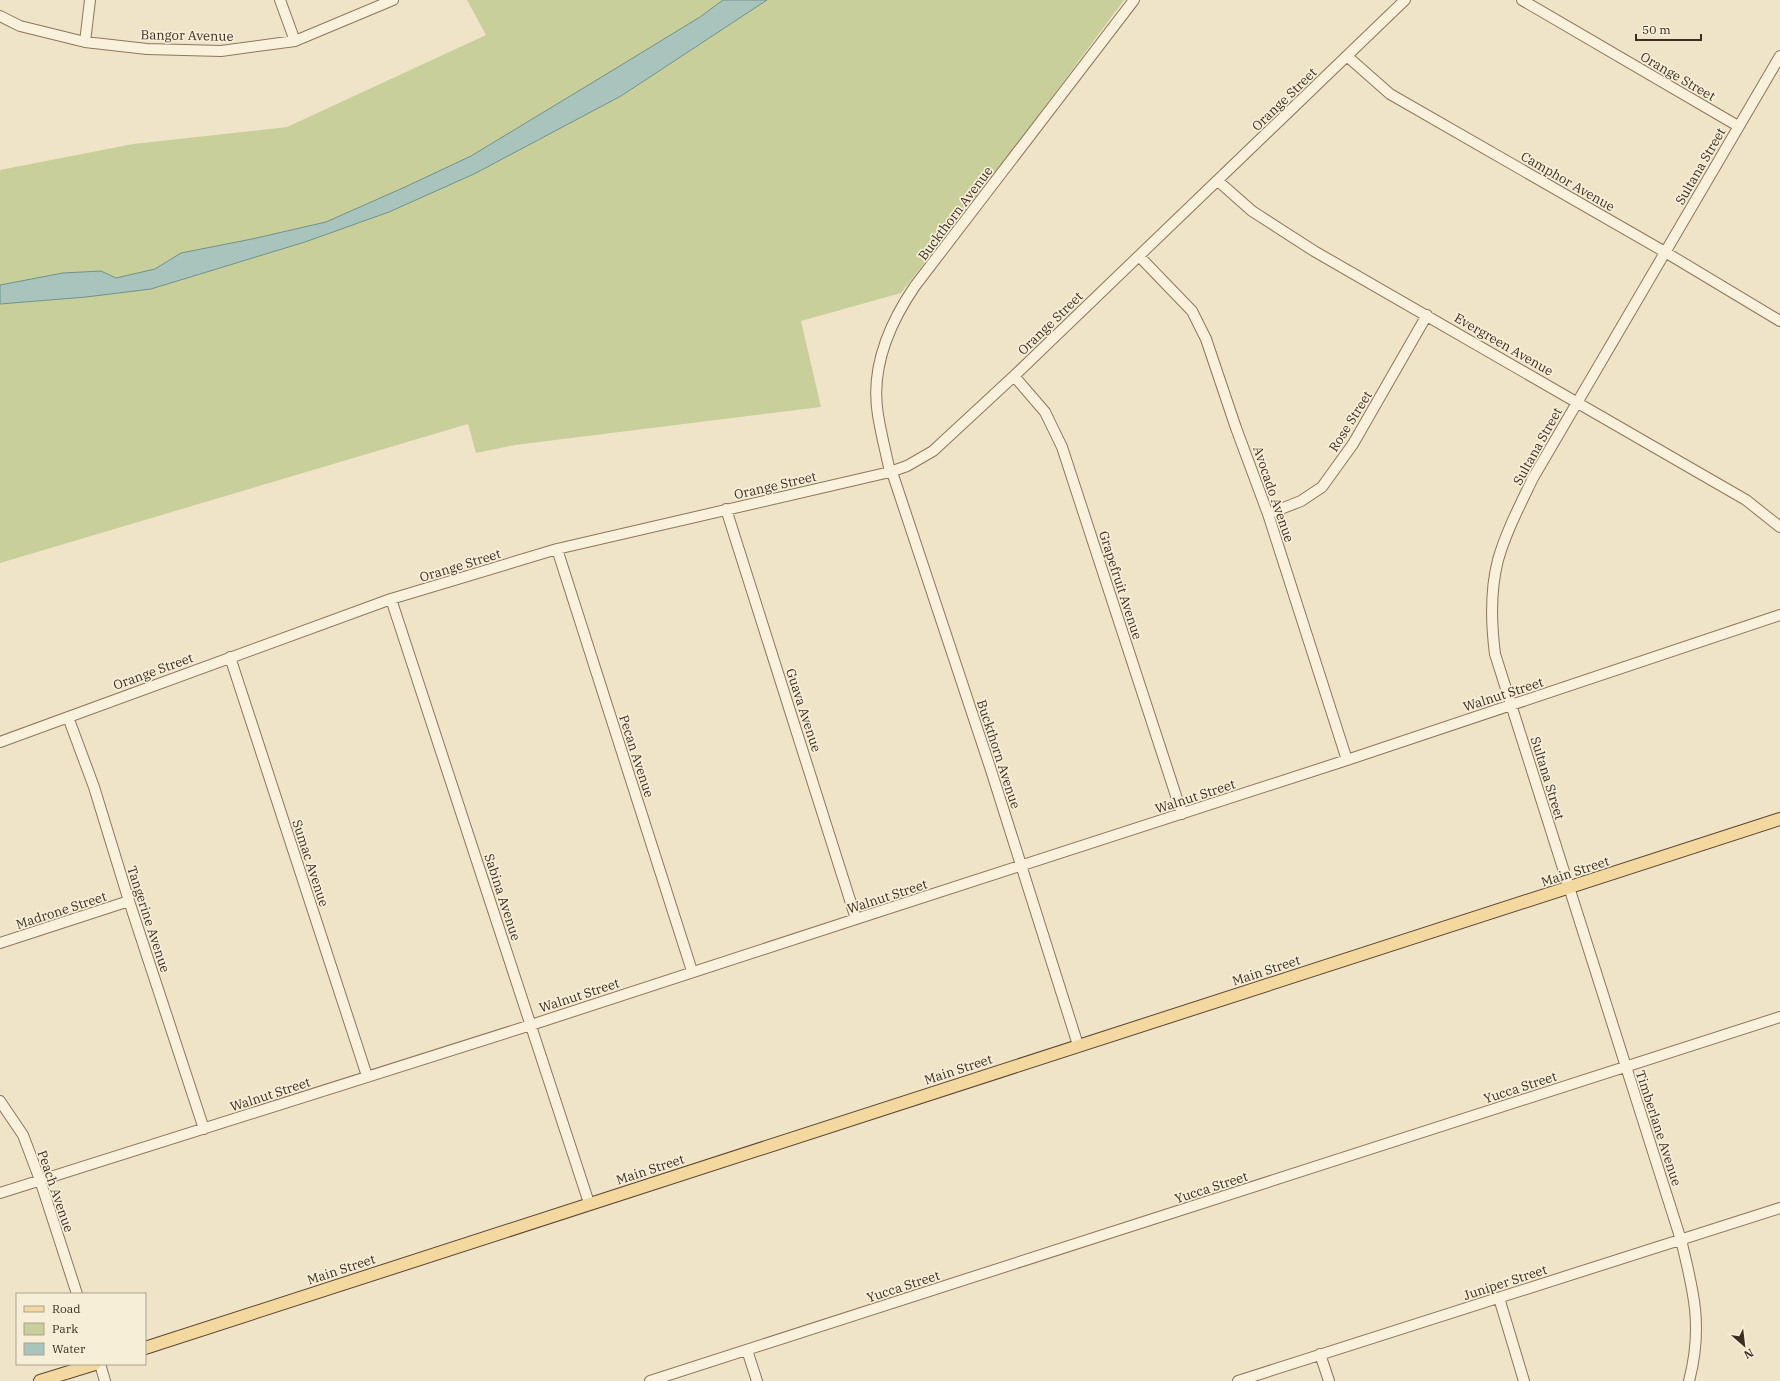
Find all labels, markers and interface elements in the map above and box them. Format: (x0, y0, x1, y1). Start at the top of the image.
scale bar (1636, 16, 1701, 42)
text: 50 m (1642, 22, 1671, 37)
street label: Bangor Avenue (140, 26, 234, 45)
street label: Orange Street (1637, 48, 1719, 105)
street label: Orange Street (1248, 64, 1321, 135)
street label: Sultana Street (1672, 124, 1730, 208)
street label: Camphor Avenue (1518, 148, 1618, 215)
street label: Buckthorn Avenue (914, 163, 996, 264)
street label: Orange Street (1014, 288, 1087, 359)
street label: Evergreen Avenue (1451, 309, 1556, 380)
street label: Rose Street (1325, 387, 1376, 455)
street label: Sultana Street (1509, 404, 1566, 488)
street label: Avocado Avenue (1249, 444, 1298, 545)
street label: Orange Street (732, 468, 818, 503)
street label: Grapefruit Avenue (1095, 529, 1146, 642)
street label: Orange Street (418, 545, 503, 586)
street label: Orange Street (111, 649, 196, 694)
street label: Guava Avenue (782, 666, 825, 754)
street label: Walnut Street (1461, 673, 1546, 715)
street label: Buckthorn Avenue (973, 698, 1024, 811)
street label: Pecan Avenue (615, 713, 658, 800)
street label: Sultana Street (1527, 734, 1568, 822)
street label: Walnut Street (1153, 775, 1238, 817)
street label: Sumac Avenue (288, 817, 333, 909)
street label: Sabina Avenue (480, 851, 525, 943)
street label: Main Street (1539, 852, 1612, 890)
street label: Tangerine Avenue (123, 864, 174, 975)
street label: Walnut Street (845, 875, 930, 917)
street label: Madrone Street (14, 888, 109, 933)
street label: Main Street (1230, 951, 1303, 989)
street label: Walnut Street (537, 974, 622, 1016)
street label: Main Street (922, 1050, 995, 1088)
street label: Yucca Street (1482, 1068, 1559, 1107)
street label: Timberlane Avenue (1632, 1068, 1685, 1188)
street label: Walnut Street (228, 1073, 313, 1115)
street label: Peach Avenue (34, 1148, 78, 1234)
street label: Main Street (614, 1150, 687, 1188)
street label: Yucca Street (1173, 1168, 1250, 1207)
street label: Main Street (305, 1250, 378, 1288)
street label: Juniper Street (1461, 1261, 1549, 1304)
street label: Yucca Street (865, 1267, 942, 1306)
legend (16, 1293, 146, 1365)
text: Road (52, 1301, 81, 1316)
text: Park (52, 1321, 78, 1336)
north arrow (1724, 1325, 1764, 1365)
text: Water (52, 1341, 86, 1356)
text: N (1741, 1346, 1756, 1362)

